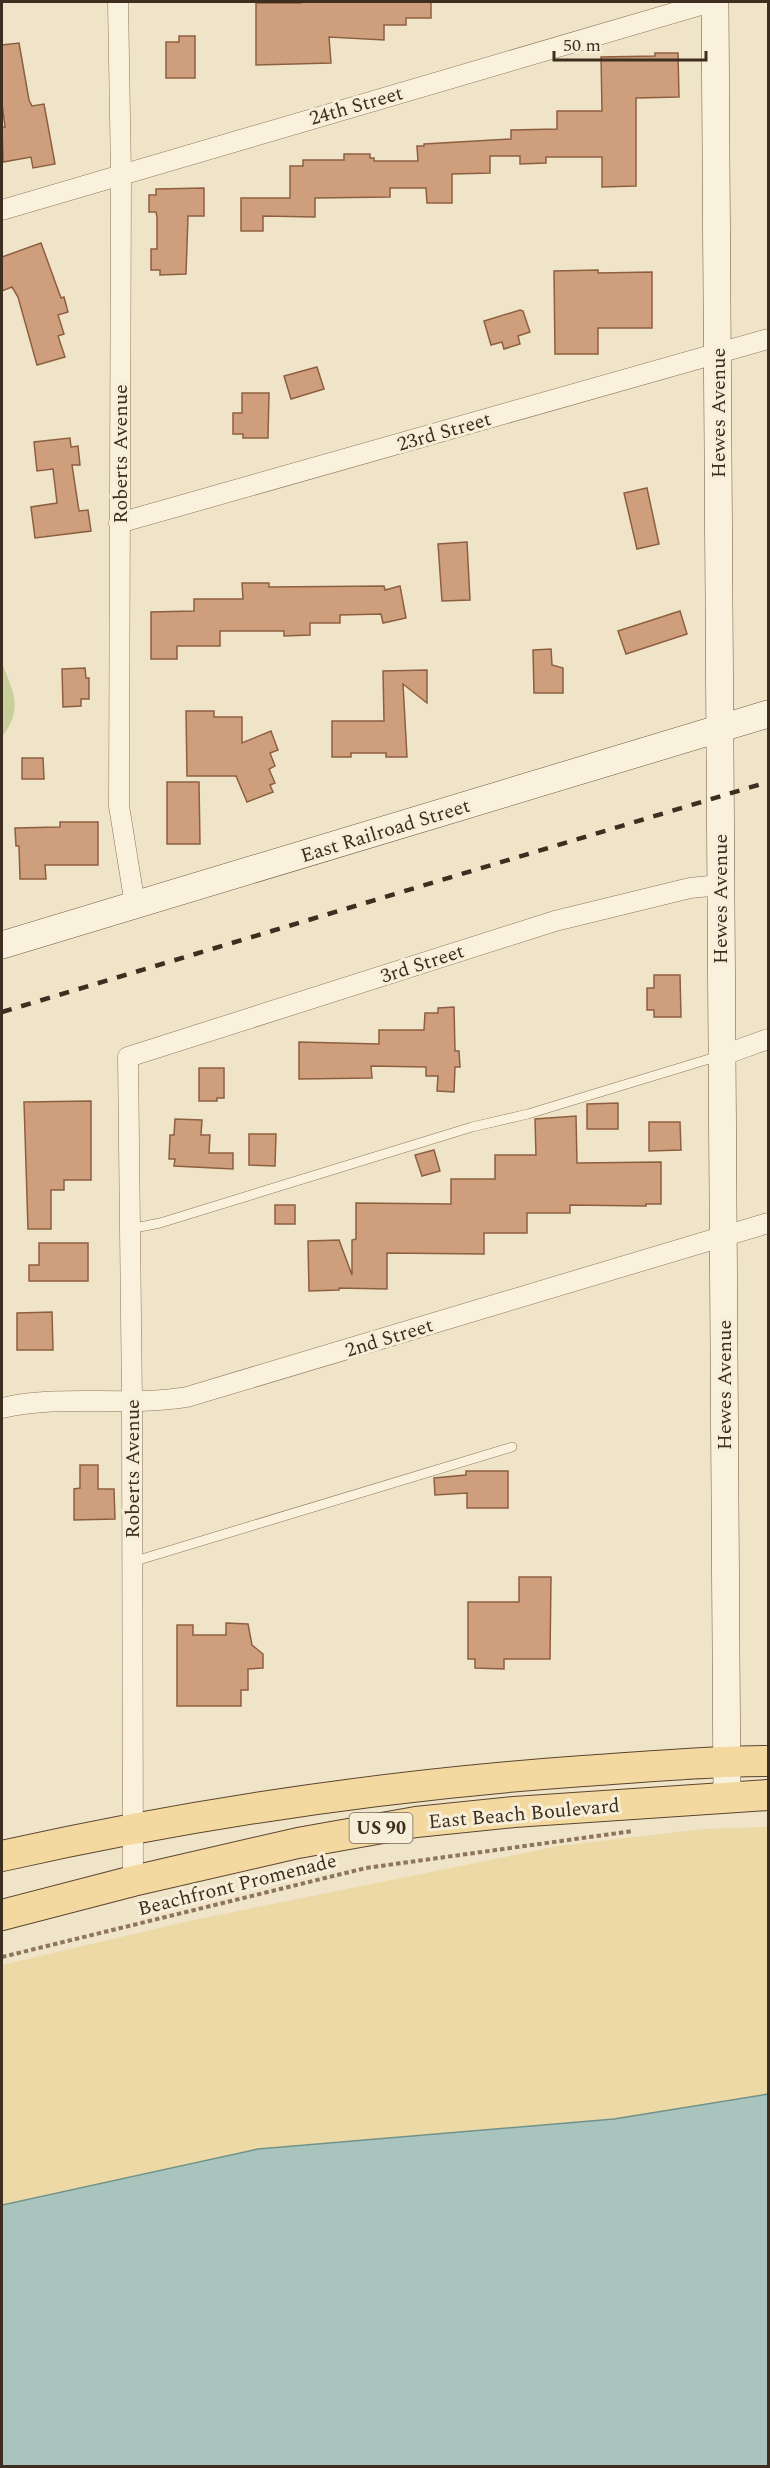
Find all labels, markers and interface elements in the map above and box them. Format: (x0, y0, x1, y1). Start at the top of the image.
scale bar (554, 24, 706, 62)
text: 50 m (563, 32, 601, 59)
street label: 24th Street (306, 78, 407, 134)
street label: Hewes Avenue (704, 348, 734, 478)
street label: Roberts Avenue (106, 384, 136, 524)
street label: 23rd Street (394, 404, 495, 460)
street label: East Railroad Street (297, 791, 474, 871)
street label: Hewes Avenue (706, 834, 736, 964)
street label: 3rd Street (376, 936, 468, 992)
street label: 2nd Street (342, 1310, 437, 1366)
street label: Hewes Avenue (710, 1320, 740, 1450)
street label: Roberts Avenue (118, 1399, 148, 1539)
street label: East Beach Boulevard (427, 1791, 621, 1837)
road number: US 90 (350, 1813, 412, 1843)
street label: Beachfront Promenade (135, 1846, 340, 1924)

